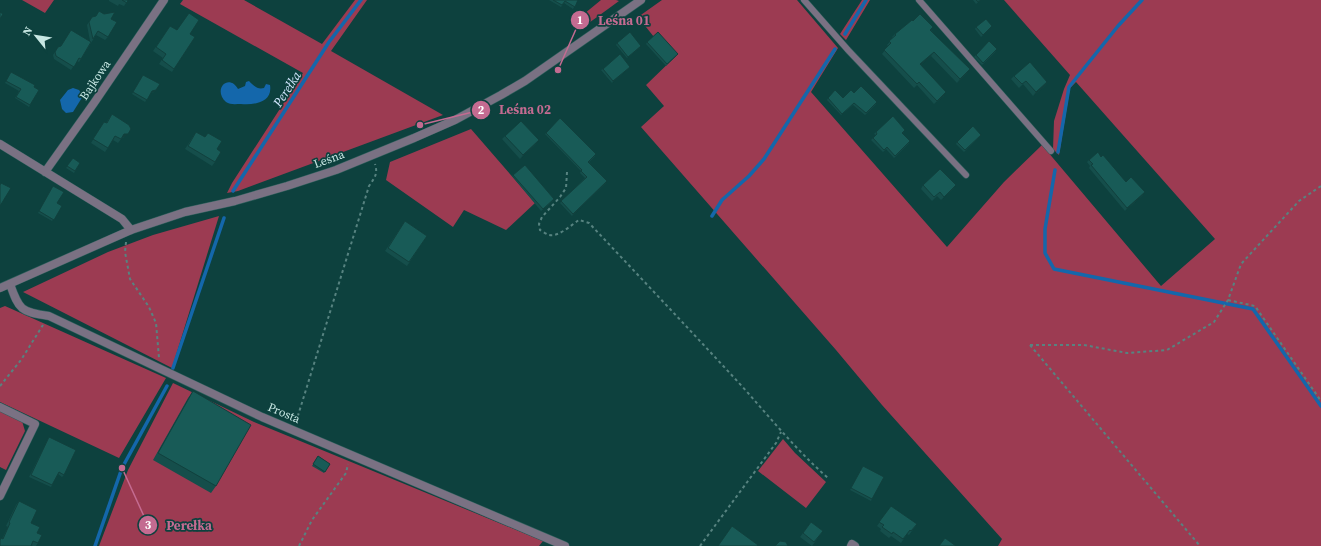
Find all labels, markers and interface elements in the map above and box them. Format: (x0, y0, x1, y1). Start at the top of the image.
callout: Leśna 01 (570, 7, 658, 32)
text: 1 (577, 12, 583, 28)
text: Leśna 01 (598, 12, 650, 29)
north arrow (16, 16, 56, 56)
text: N (19, 24, 36, 38)
street label: Bajkowa (76, 56, 115, 103)
water label: Perełka (269, 68, 305, 111)
callout: Leśna 02 (471, 97, 559, 122)
text: Leśna 02 (499, 101, 551, 118)
text: 2 (478, 102, 485, 118)
street label: Leśna (311, 146, 348, 172)
street label: Prosta (265, 399, 303, 427)
callout: Perełka (138, 513, 220, 538)
text: 3 (145, 517, 152, 533)
text: Perełka (166, 517, 212, 534)

